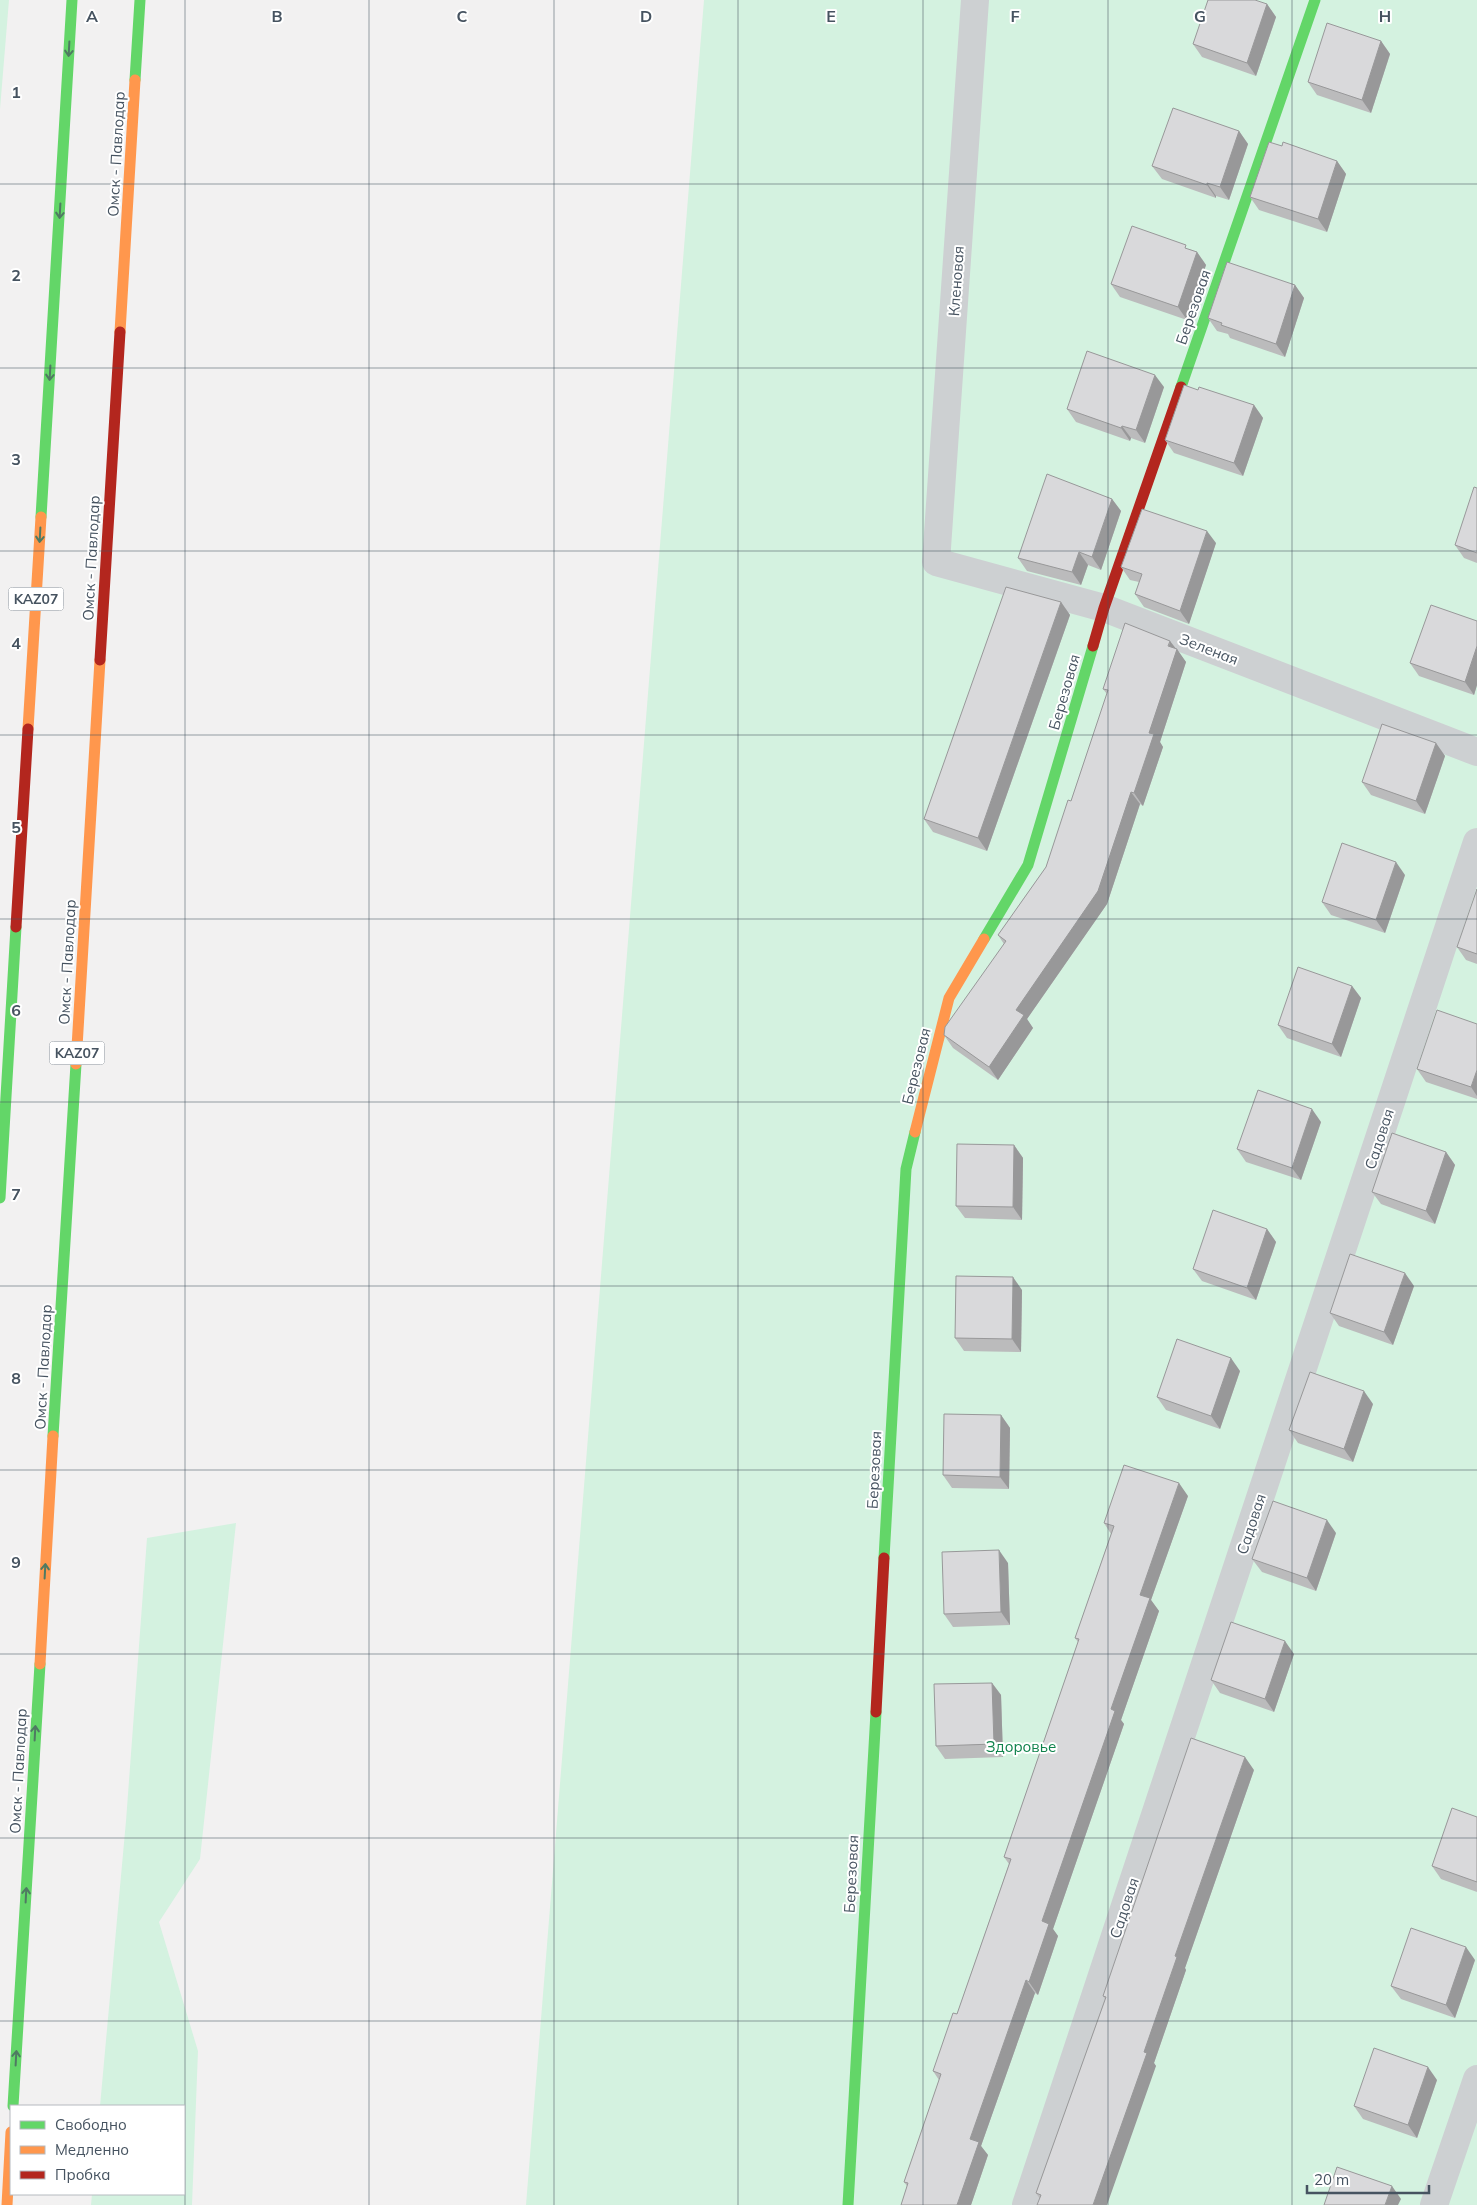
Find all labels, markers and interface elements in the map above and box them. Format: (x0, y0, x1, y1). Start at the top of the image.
text: A (86, 6, 98, 26)
text: B (271, 6, 283, 26)
text: C (457, 6, 468, 26)
text: D (640, 6, 652, 26)
text: E (826, 6, 836, 26)
text: F (1010, 6, 1020, 26)
text: G (1194, 6, 1206, 26)
text: H (1379, 6, 1391, 26)
one-way arrow (65, 40, 74, 56)
text: 1 (11, 82, 21, 102)
street label: Омск - Павлодар (103, 91, 129, 217)
one-way arrow (55, 203, 64, 219)
street label: Кленовая (944, 245, 968, 317)
text: 2 (11, 265, 21, 285)
street label: Березовая (1171, 267, 1215, 347)
one-way arrow (45, 365, 54, 381)
text: 3 (11, 449, 21, 469)
street label: Омск - Павлодар (78, 495, 104, 621)
one-way arrow (35, 527, 45, 543)
road number: KAZ07 (8, 588, 64, 610)
street label: Зеленая (1177, 629, 1241, 669)
text: 4 (11, 633, 21, 653)
street label: Березовая (1044, 652, 1084, 732)
text: 5 (11, 817, 21, 837)
street label: Омск - Павлодар (54, 899, 80, 1025)
text: 6 (11, 1000, 21, 1020)
street label: Березовая (897, 1026, 935, 1106)
road number: KAZ07 (50, 1042, 104, 1064)
street label: Садовая (1360, 1106, 1398, 1172)
text: 7 (11, 1184, 21, 1204)
street label: Омск - Павлодар (30, 1304, 56, 1430)
text: 8 (11, 1368, 21, 1388)
street label: Березовая (862, 1431, 886, 1509)
street label: Садовая (1232, 1491, 1270, 1557)
text: 9 (11, 1552, 21, 1572)
one-way arrow (41, 1563, 50, 1579)
street label: Омск - Павлодар (5, 1708, 31, 1834)
one-way arrow (31, 1725, 40, 1741)
park label: Здоровье (986, 1737, 1056, 1756)
street label: Березовая (839, 1835, 863, 1913)
street label: Садовая (1105, 1875, 1143, 1941)
one-way arrow (21, 1888, 30, 1904)
one-way arrow (11, 2050, 20, 2066)
legend (10, 2105, 185, 2195)
text: Свободно (55, 2115, 127, 2134)
text: Медленно (55, 2140, 129, 2159)
scale bar (1307, 2162, 1430, 2194)
text: Пробка (55, 2165, 110, 2184)
text: 20 m (1314, 2170, 1349, 2189)

